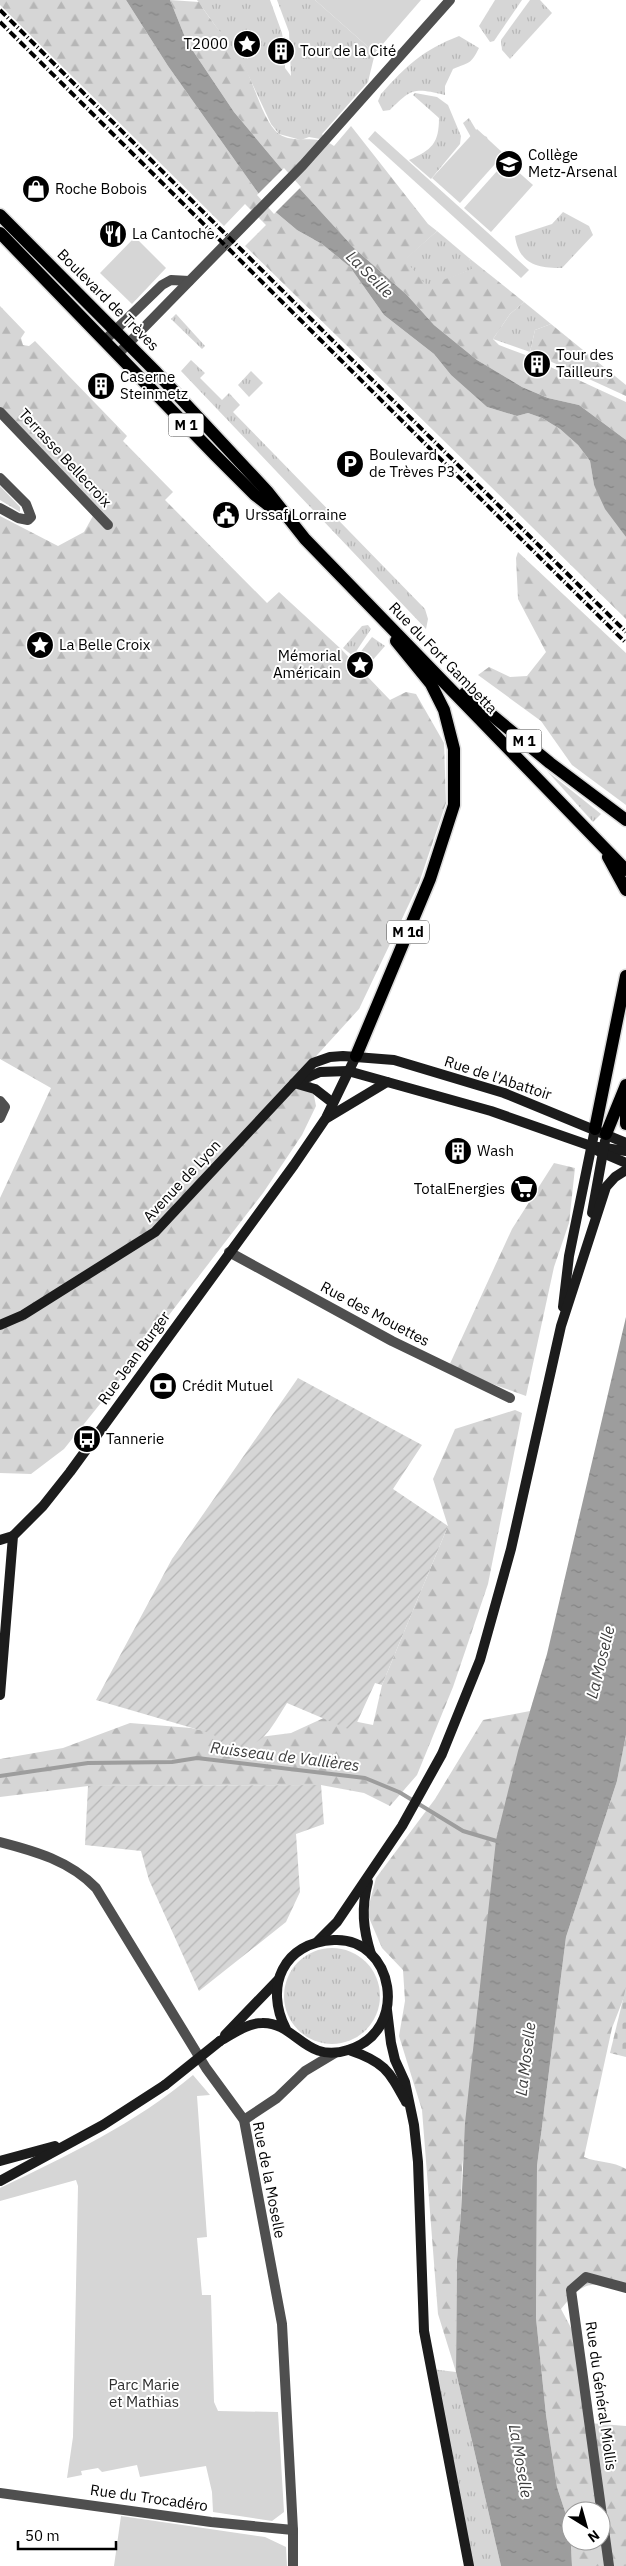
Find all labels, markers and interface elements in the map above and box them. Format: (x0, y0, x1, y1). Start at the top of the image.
place icon: T2000 (232, 29, 262, 59)
place label: T2000 (183, 34, 228, 53)
building icon: Tour de la Cité (266, 36, 296, 66)
place label: Tour de la Cité (300, 41, 396, 60)
place label: Collège Metz-Arsenal (528, 145, 617, 181)
school or university icon: Collège Metz-Arsenal (494, 149, 524, 179)
shop icon: Roche Bobois (21, 174, 51, 204)
place label: Roche Bobois (55, 179, 147, 198)
restaurant icon: La Cantoche (98, 219, 128, 249)
place label: La Cantoche (132, 224, 215, 243)
street label: Boulevard de Trèves (53, 245, 163, 355)
water label: La Seille (342, 246, 398, 302)
place label: Tour des Tailleurs (556, 345, 614, 381)
building icon: Tour des Tailleurs (522, 349, 552, 379)
place label: Caserne Steinmetz (120, 367, 188, 403)
building icon: Caserne Steinmetz (86, 371, 116, 401)
street label: Terrasse Bellecroix (15, 404, 116, 511)
road number: M 1 (168, 414, 204, 436)
place label: Boulevard de Trèves P3 (369, 445, 455, 481)
parking icon: Boulevard de Trèves P3 (335, 449, 365, 479)
public building icon: Urssaf Lorraine (211, 500, 241, 530)
place label: Urssaf Lorraine (245, 505, 347, 524)
street label: Rue du Fort Gambetta (385, 598, 502, 718)
place icon: La Belle Croix (25, 630, 55, 660)
place label: La Belle Croix (59, 635, 151, 654)
place label: Mémorial Américain (273, 646, 341, 682)
place icon: Mémorial Américain (345, 650, 375, 680)
road number: M 1 (506, 729, 542, 752)
road number: M 1d (387, 920, 429, 944)
street label: Rue de l'Abattoir (442, 1051, 555, 1104)
street label: Avenue de Lyon (139, 1136, 225, 1226)
building icon: Wash (443, 1136, 473, 1166)
place label: Wash (477, 1141, 514, 1160)
supermarket icon: TotalEnergies (509, 1174, 539, 1204)
place label: TotalEnergies (414, 1179, 505, 1198)
street label: Rue des Mouettes (317, 1277, 433, 1350)
street label: Rue Jean Burger (93, 1307, 174, 1408)
bank icon: Crédit Mutuel (148, 1371, 178, 1401)
place label: Crédit Mutuel (182, 1376, 273, 1395)
bus stop icon: Tannerie (72, 1424, 102, 1454)
place label: Tannerie (106, 1429, 164, 1448)
water label: La Moselle (581, 1624, 619, 1700)
water label: Ruisseau de Vallières (209, 1737, 361, 1775)
water label: La Moselle (511, 2021, 539, 2097)
street label: Rue de la Moselle (249, 2120, 290, 2240)
street label: Rue du Général Miollis (582, 2320, 621, 2472)
park label: Parc Marie et Mathias (108, 2375, 180, 2411)
water label: La Moselle (505, 2423, 537, 2499)
street label: Rue du Trocadéro (89, 2480, 209, 2515)
north arrow (561, 2501, 611, 2551)
scale bar (18, 2518, 115, 2550)
text: 50 m (25, 2526, 60, 2545)
text: N (584, 2526, 603, 2547)

